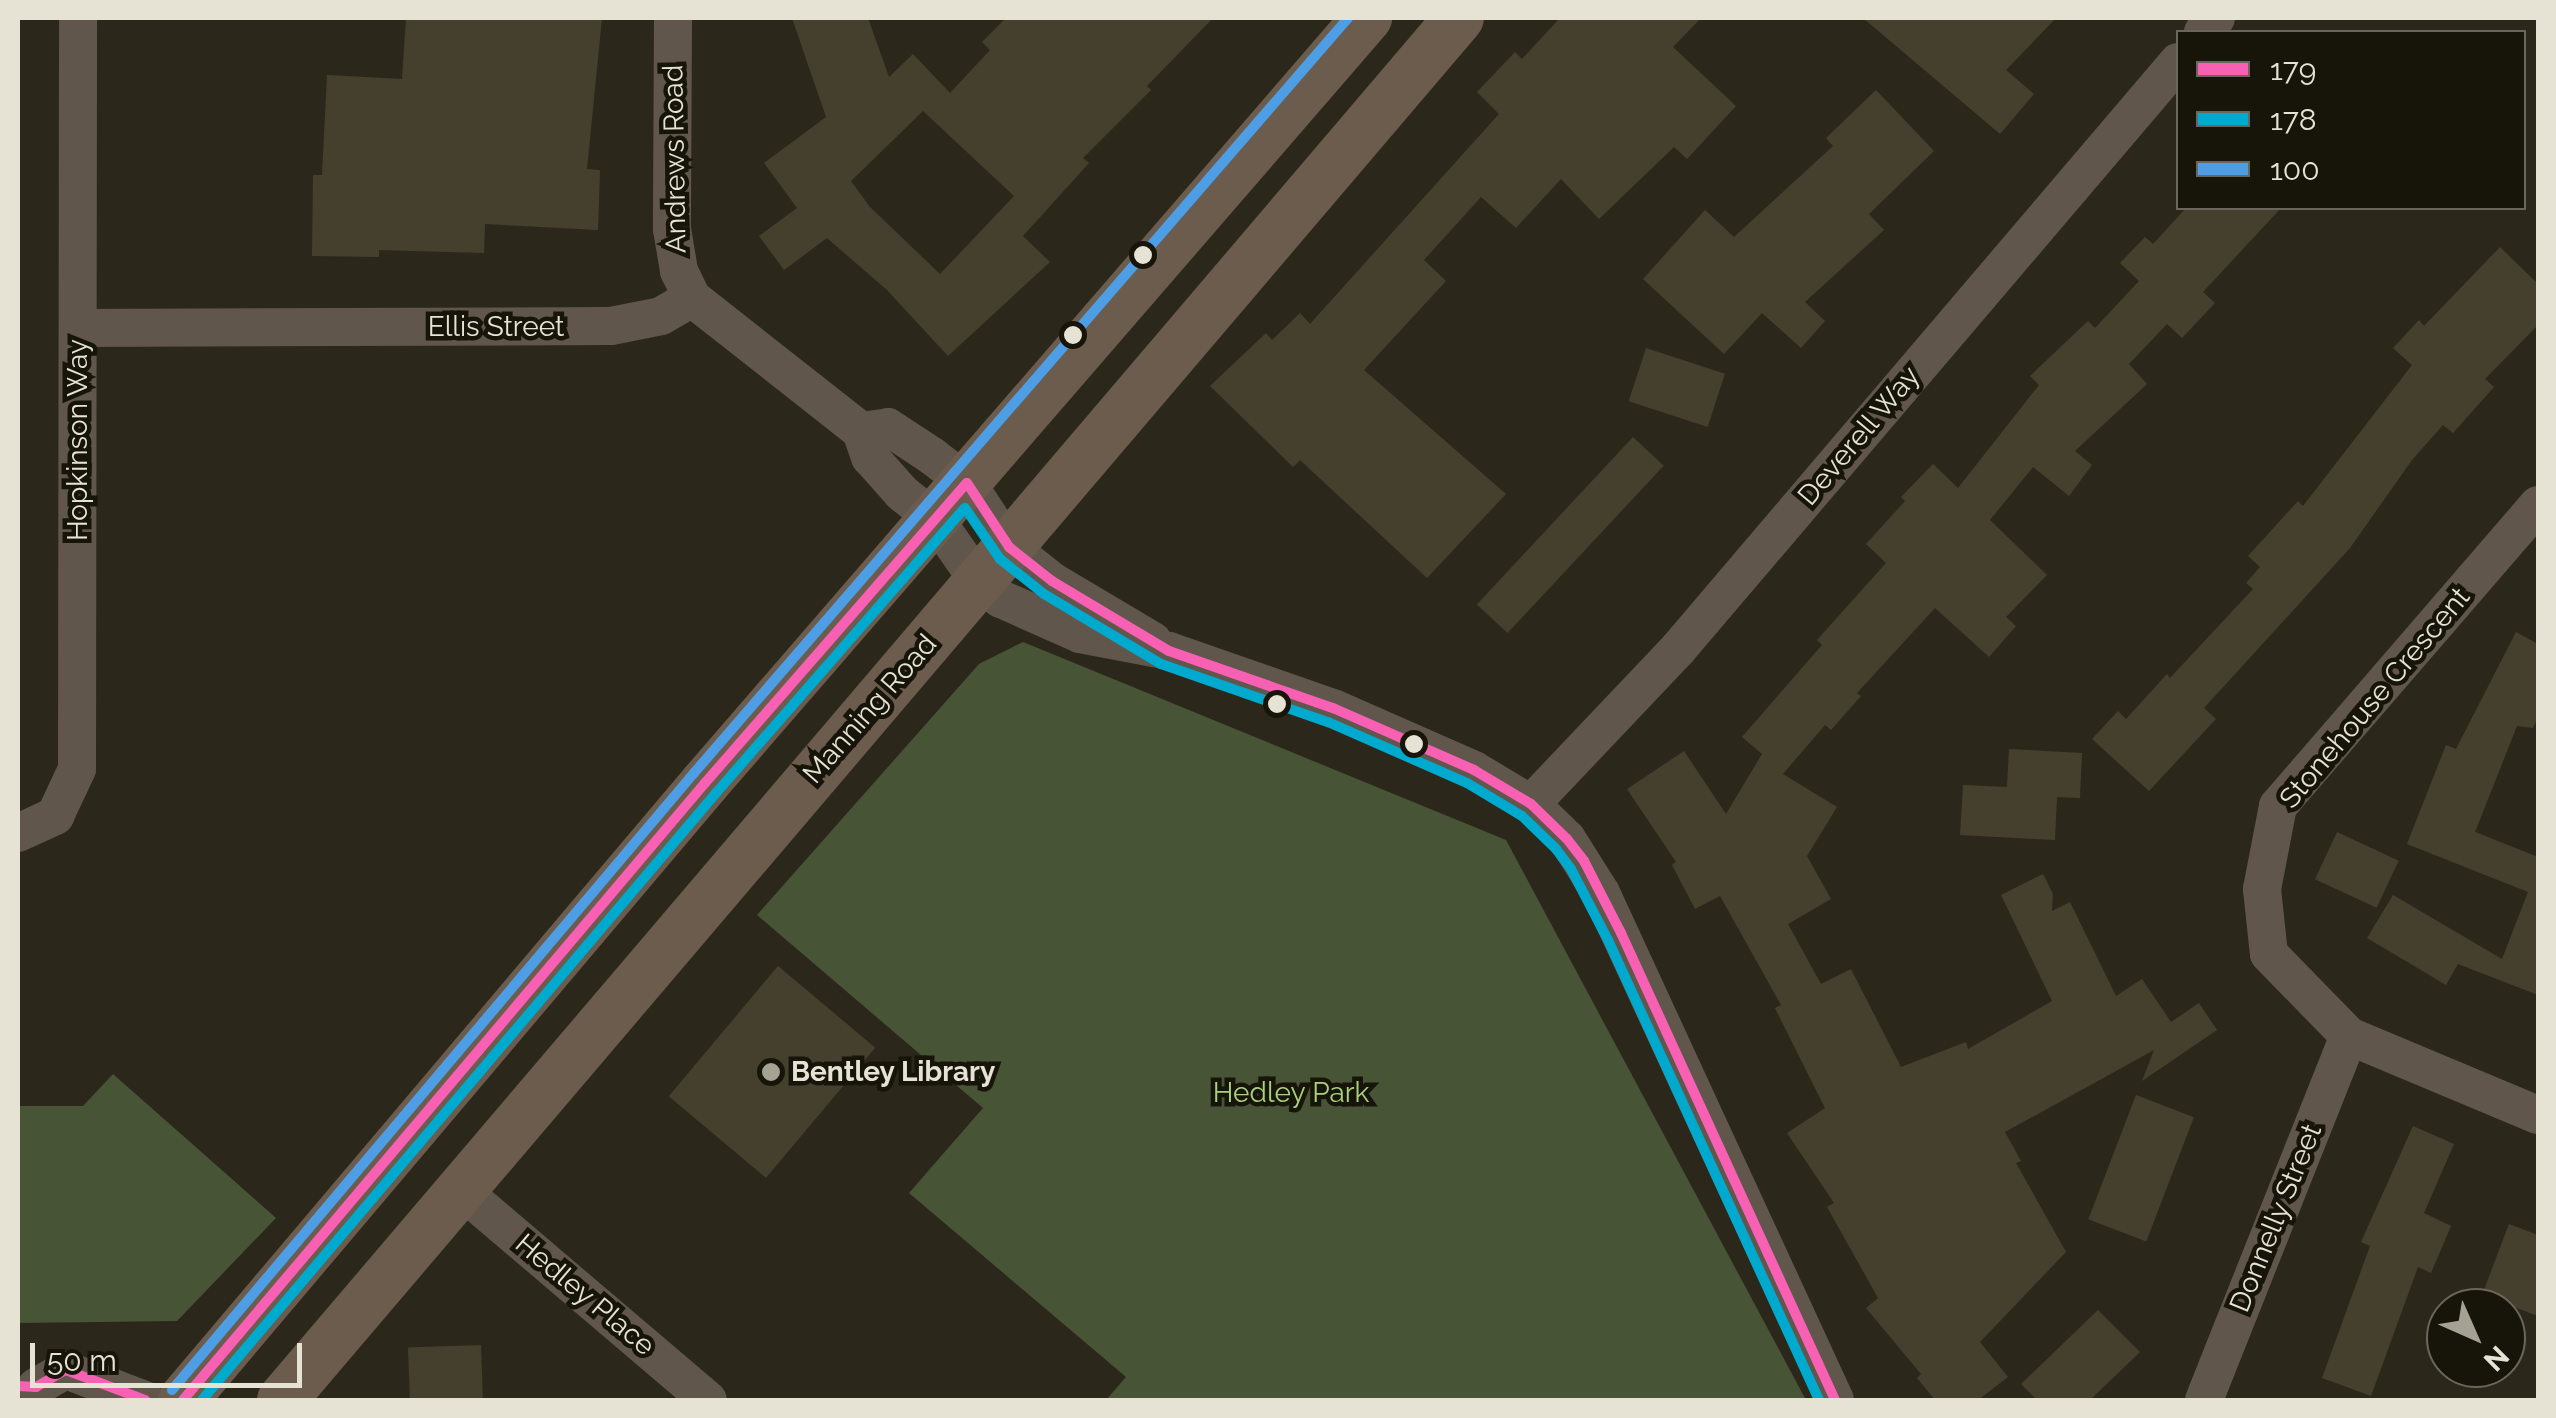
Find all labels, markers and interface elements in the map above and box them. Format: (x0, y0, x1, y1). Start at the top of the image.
legend (2176, 30, 2526, 210)
text: 179 (2270, 52, 2316, 87)
street label: Andrews Road (657, 65, 693, 253)
text: 178 (2270, 102, 2317, 137)
text: 100 (2270, 152, 2320, 187)
unlabelled marker (1133, 245, 1153, 265)
street label: Ellis Street (428, 310, 564, 344)
unlabelled marker (1063, 325, 1083, 345)
street label: Hopkinson Way (61, 338, 95, 542)
street label: Deverell Way (1791, 359, 1927, 513)
street label: Stonehouse Crescent (2273, 581, 2477, 815)
street label: Manning Road (796, 628, 944, 790)
unlabelled marker (1267, 694, 1287, 714)
unlabelled marker (1404, 734, 1424, 754)
place label: Bentley Library (791, 1055, 996, 1089)
marker: Bentley Library (760, 1061, 782, 1083)
park label: Hedley Park (1212, 1076, 1370, 1110)
street label: Donnelly Street (2223, 1119, 2329, 1317)
street label: Hedley Place (508, 1227, 662, 1363)
north arrow (2426, 1288, 2526, 1388)
scale bar (35, 1323, 308, 1385)
text: N (2477, 1339, 2515, 1377)
text: 50 m (47, 1343, 117, 1378)

